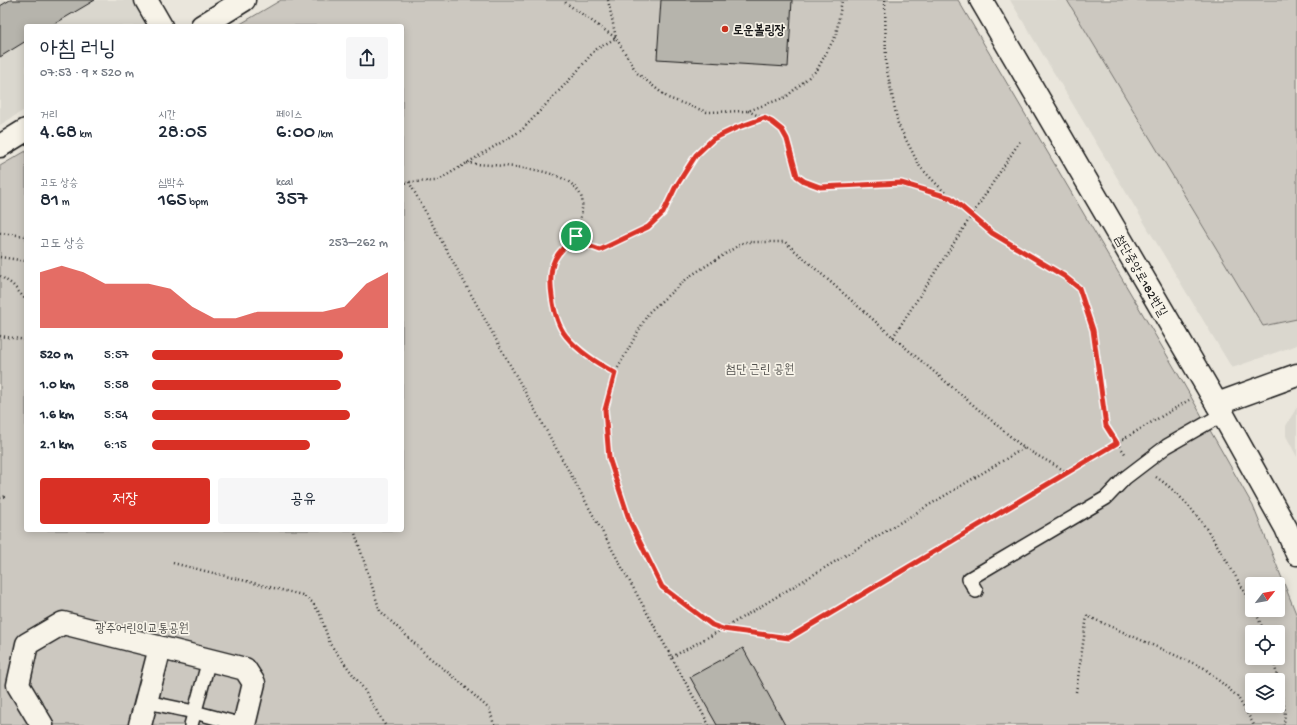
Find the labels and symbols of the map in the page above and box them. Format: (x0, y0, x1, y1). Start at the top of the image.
place label: 로운볼링장 (733, 23, 786, 39)
marker: 로운볼링장 (720, 24, 730, 34)
pin (559, 219, 593, 253)
street label: 첨단중앙로182번길 (1110, 233, 1169, 320)
park label: 첨단 근린 공원 (726, 363, 794, 378)
north arrow (1245, 577, 1285, 617)
park label: 광주어린이교통공원 (95, 622, 189, 637)

